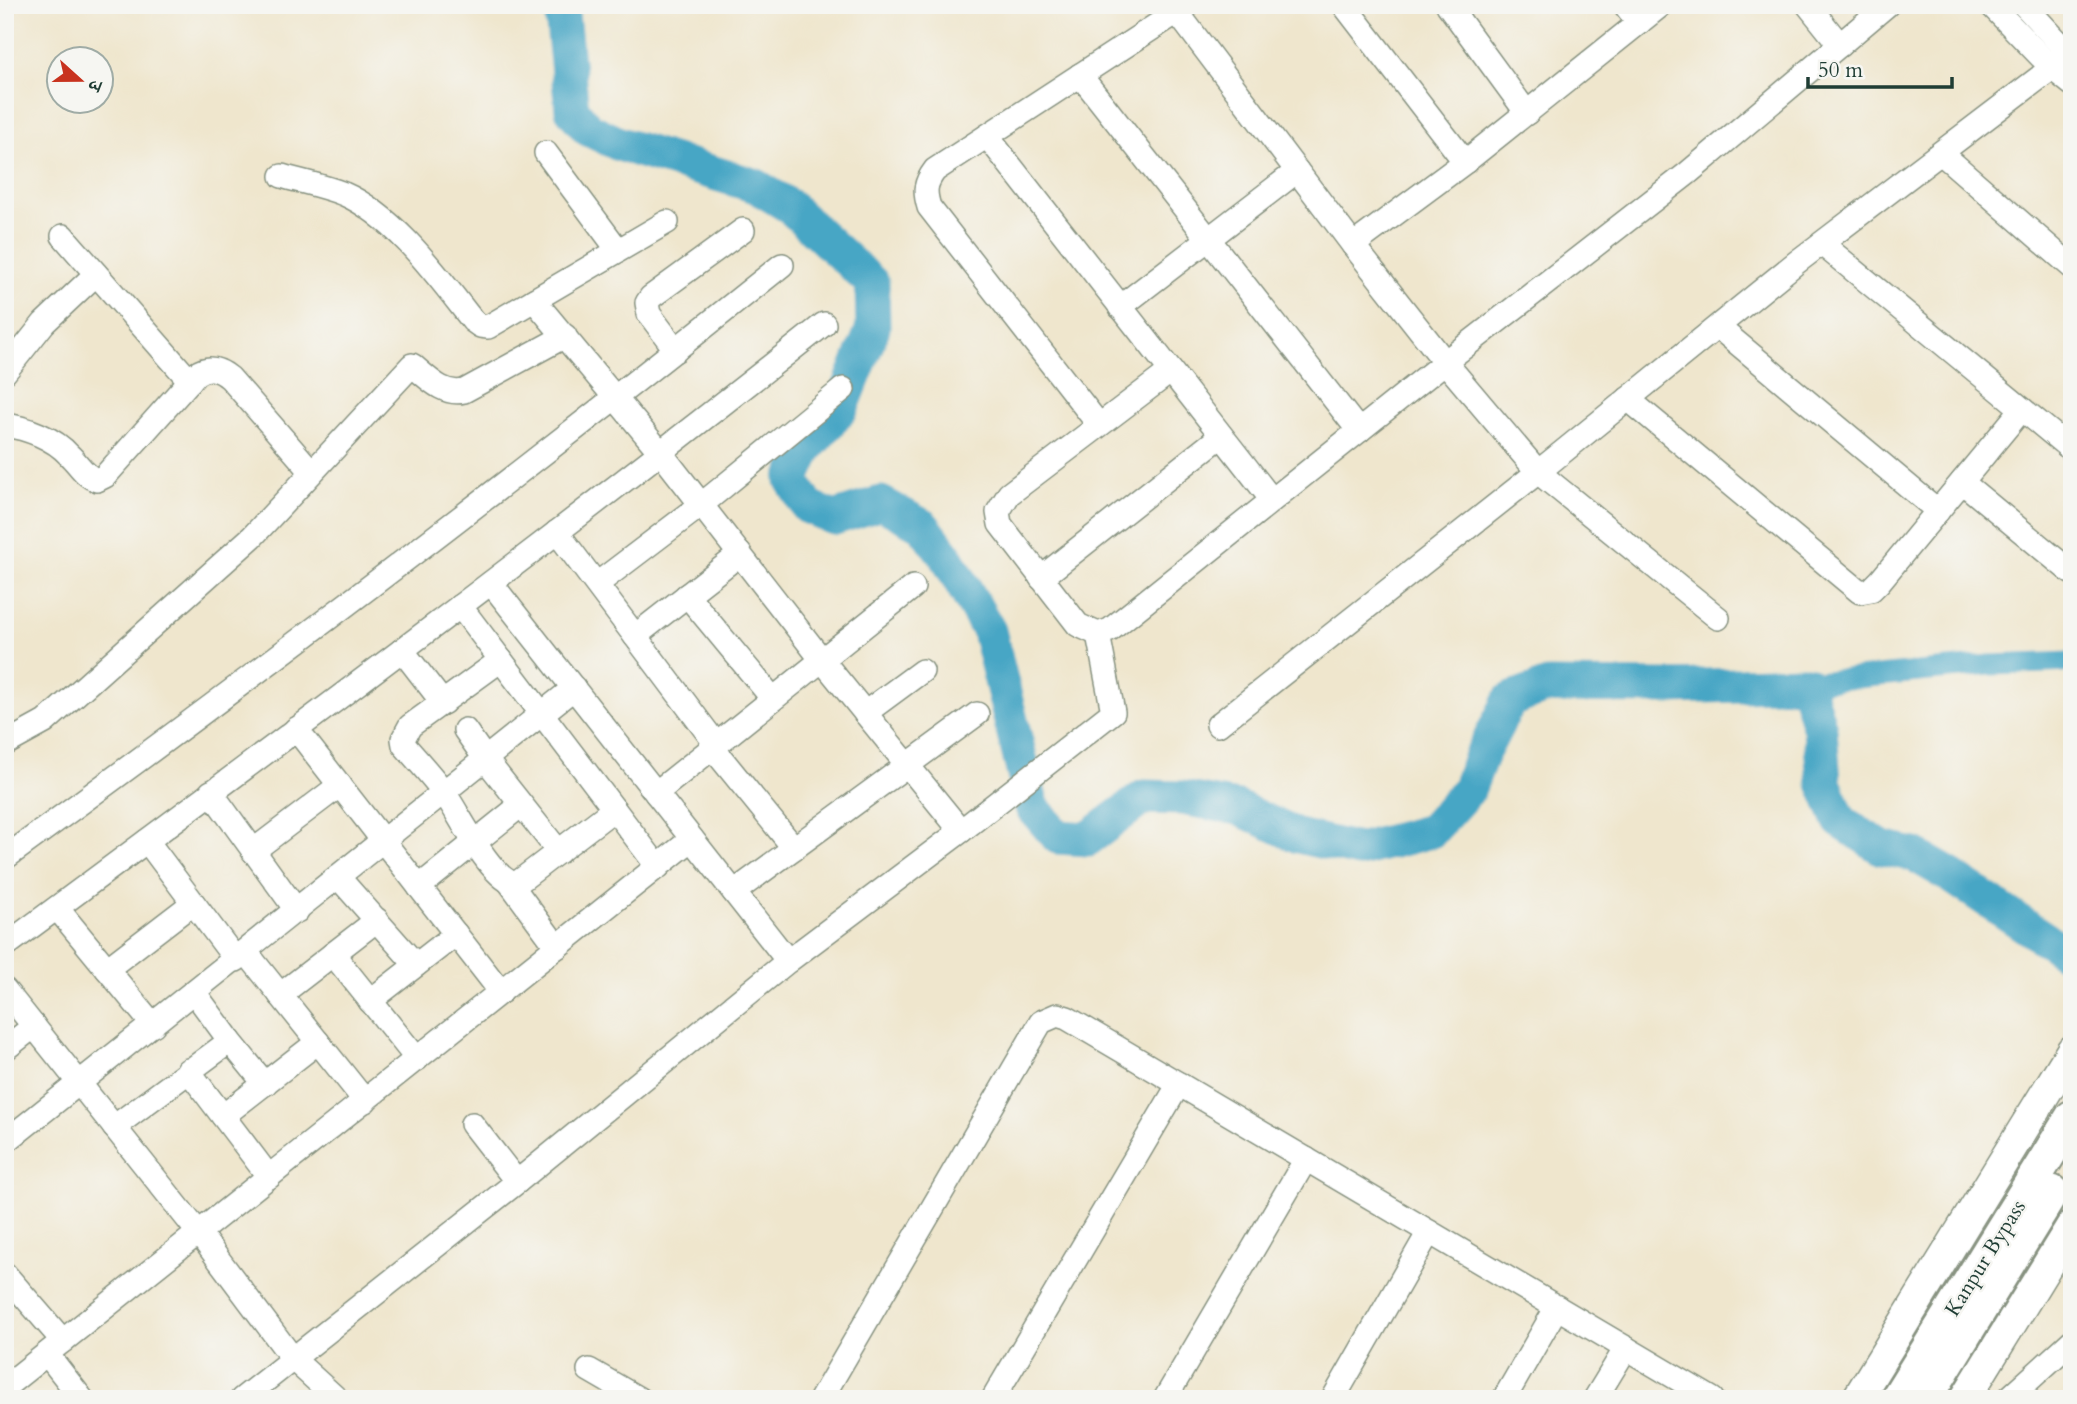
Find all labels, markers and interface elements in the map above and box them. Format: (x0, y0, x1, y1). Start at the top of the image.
north arrow (46, 46, 116, 116)
scale bar (1808, 46, 1951, 90)
text: 50 m (1818, 56, 1863, 85)
text: उ (81, 75, 110, 96)
street label: Kanpur Bypass (1938, 1194, 2033, 1322)

